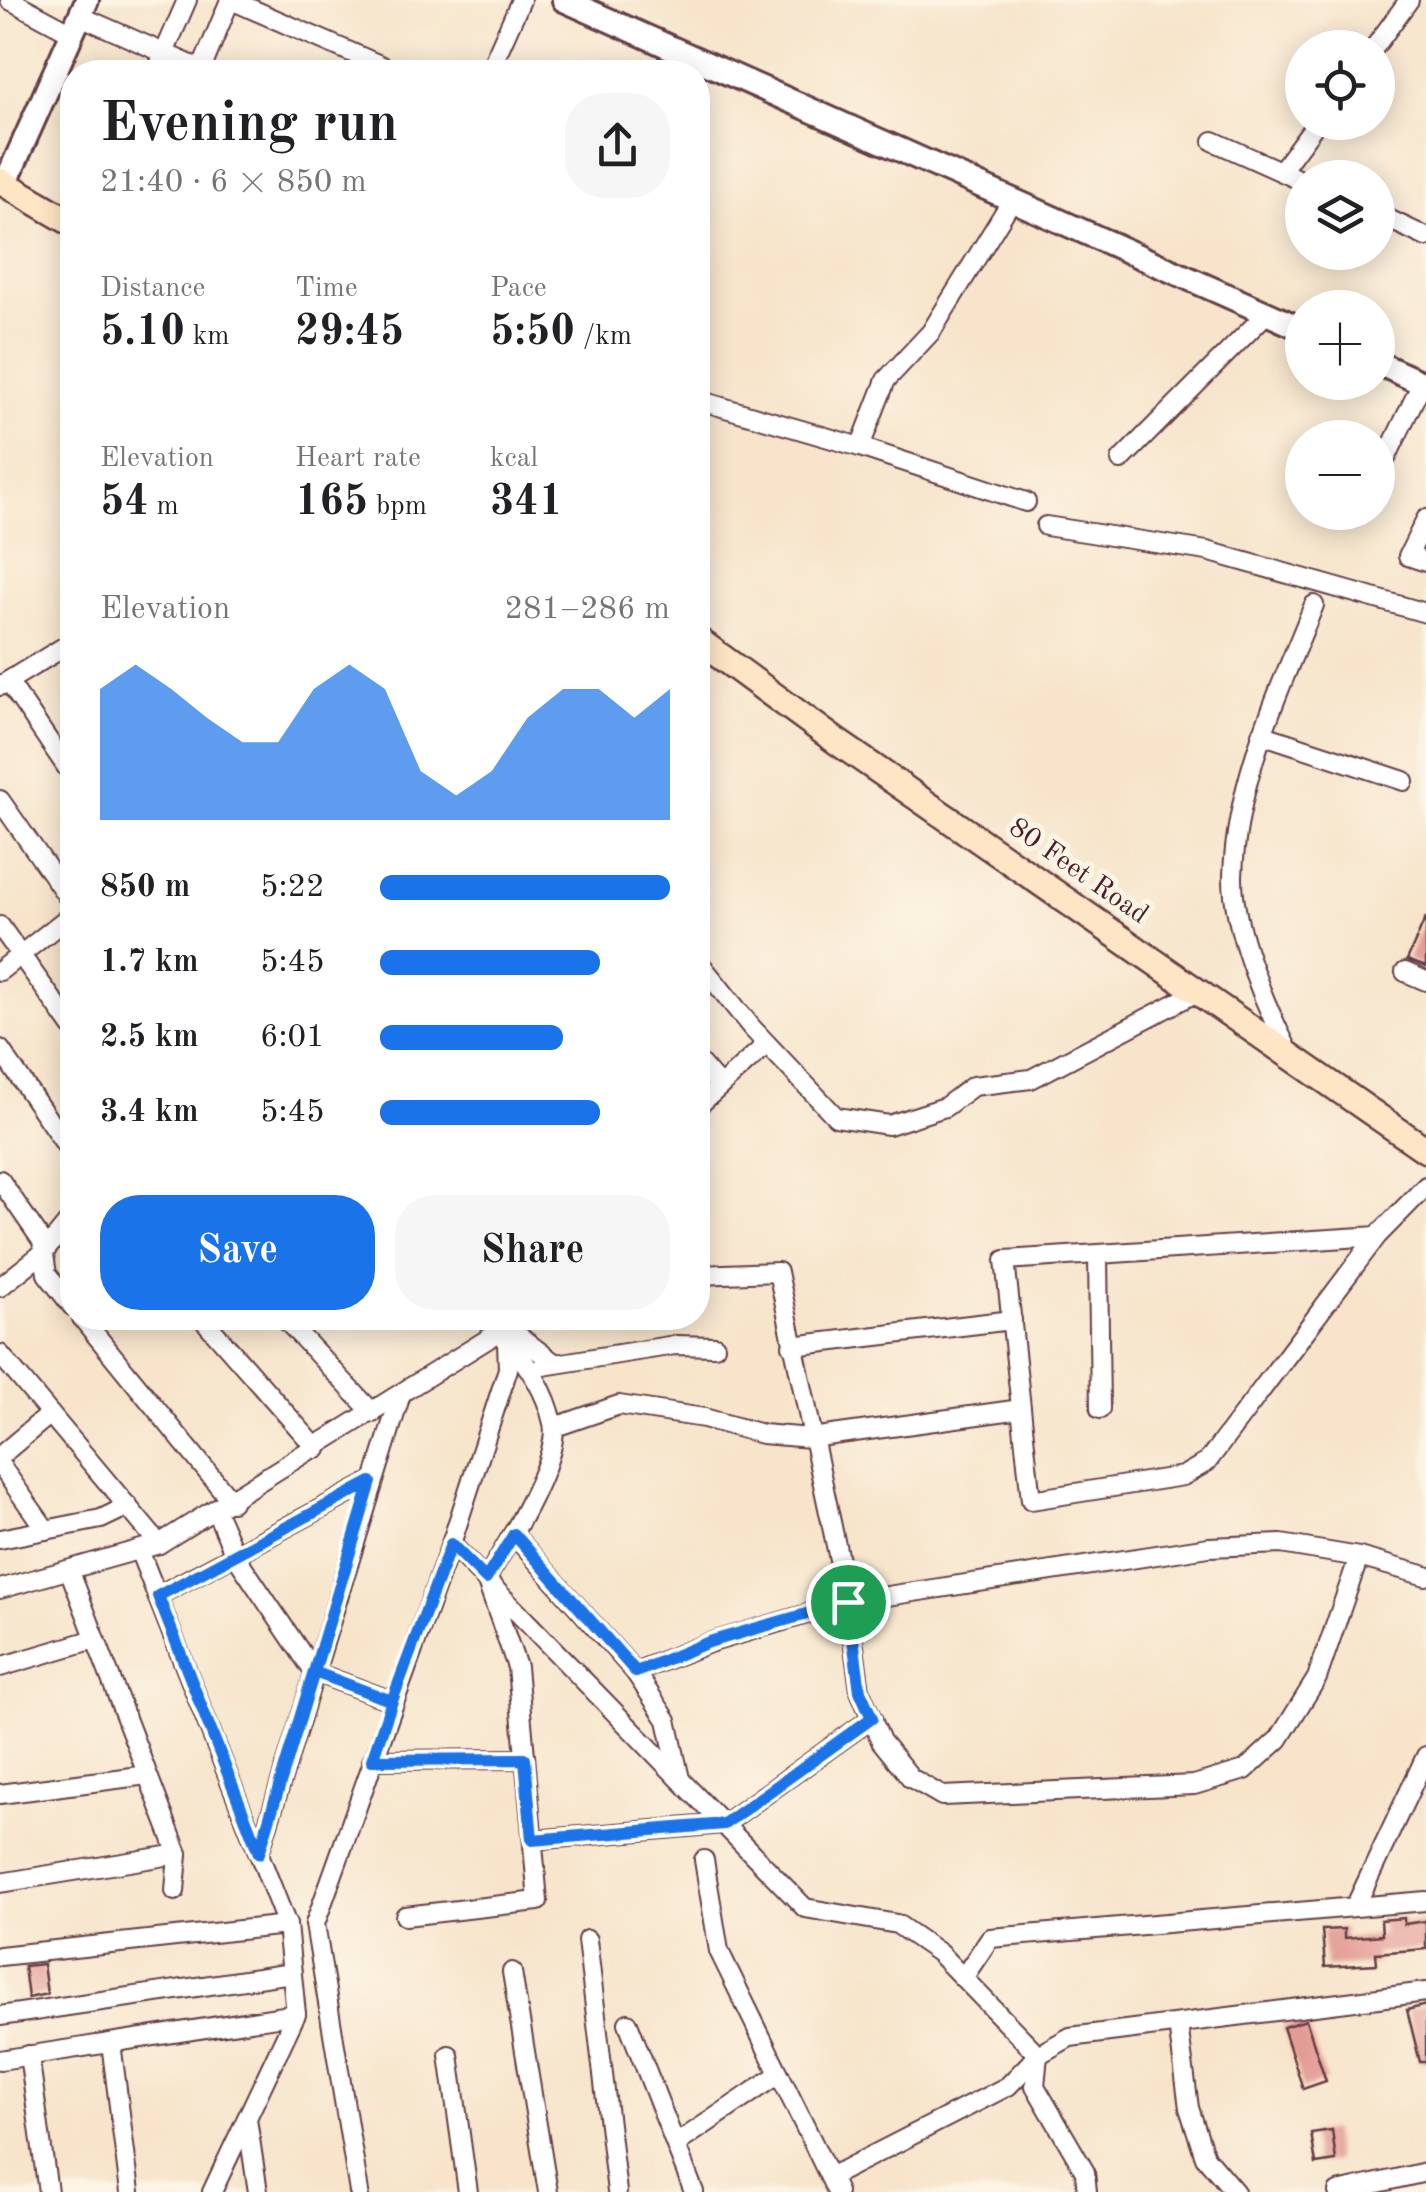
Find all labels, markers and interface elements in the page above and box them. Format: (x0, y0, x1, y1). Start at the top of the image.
map controls (1285, 30, 1395, 530)
button: locate (1285, 30, 1395, 140)
button: share (565, 93, 670, 198)
text: Evening run (100, 98, 398, 153)
button: layers (1285, 160, 1395, 270)
text: 21:40 · 6 × 850 m (100, 167, 367, 199)
text: Distance (100, 275, 205, 303)
text: Time (295, 275, 358, 303)
text: Pace (490, 275, 547, 303)
button: + (1285, 290, 1395, 400)
text: 5.10 (100, 312, 185, 354)
text: 29:45 (295, 312, 404, 354)
text: 5:50 (490, 312, 575, 354)
text: km (185, 323, 229, 351)
text: /km (575, 323, 632, 351)
button: − (1285, 420, 1395, 530)
text: Elevation (100, 445, 214, 473)
text: Heart rate (295, 445, 421, 473)
text: kcal (490, 445, 538, 473)
text: 54 (100, 482, 149, 524)
text: 165 (295, 482, 368, 524)
text: 341 (490, 482, 563, 524)
text: m (149, 493, 179, 521)
text: bpm (368, 493, 427, 521)
text: Elevation (100, 594, 230, 626)
text: 281–286 m (504, 594, 670, 626)
street label: 80 Feet Road (1003, 814, 1153, 930)
text: 850 m (100, 872, 190, 904)
text: 5:22 (260, 872, 325, 904)
text: 1.7 km (100, 947, 199, 979)
text: 5:45 (260, 947, 325, 979)
text: 2.5 km (100, 1022, 199, 1054)
text: 6:01 (260, 1022, 325, 1054)
text: 3.4 km (100, 1097, 199, 1129)
text: 5:45 (260, 1097, 325, 1129)
button: Save (100, 1195, 375, 1310)
button: Share (395, 1195, 670, 1310)
pin (806, 1560, 891, 1645)
icon: arrive (821, 1575, 876, 1630)

